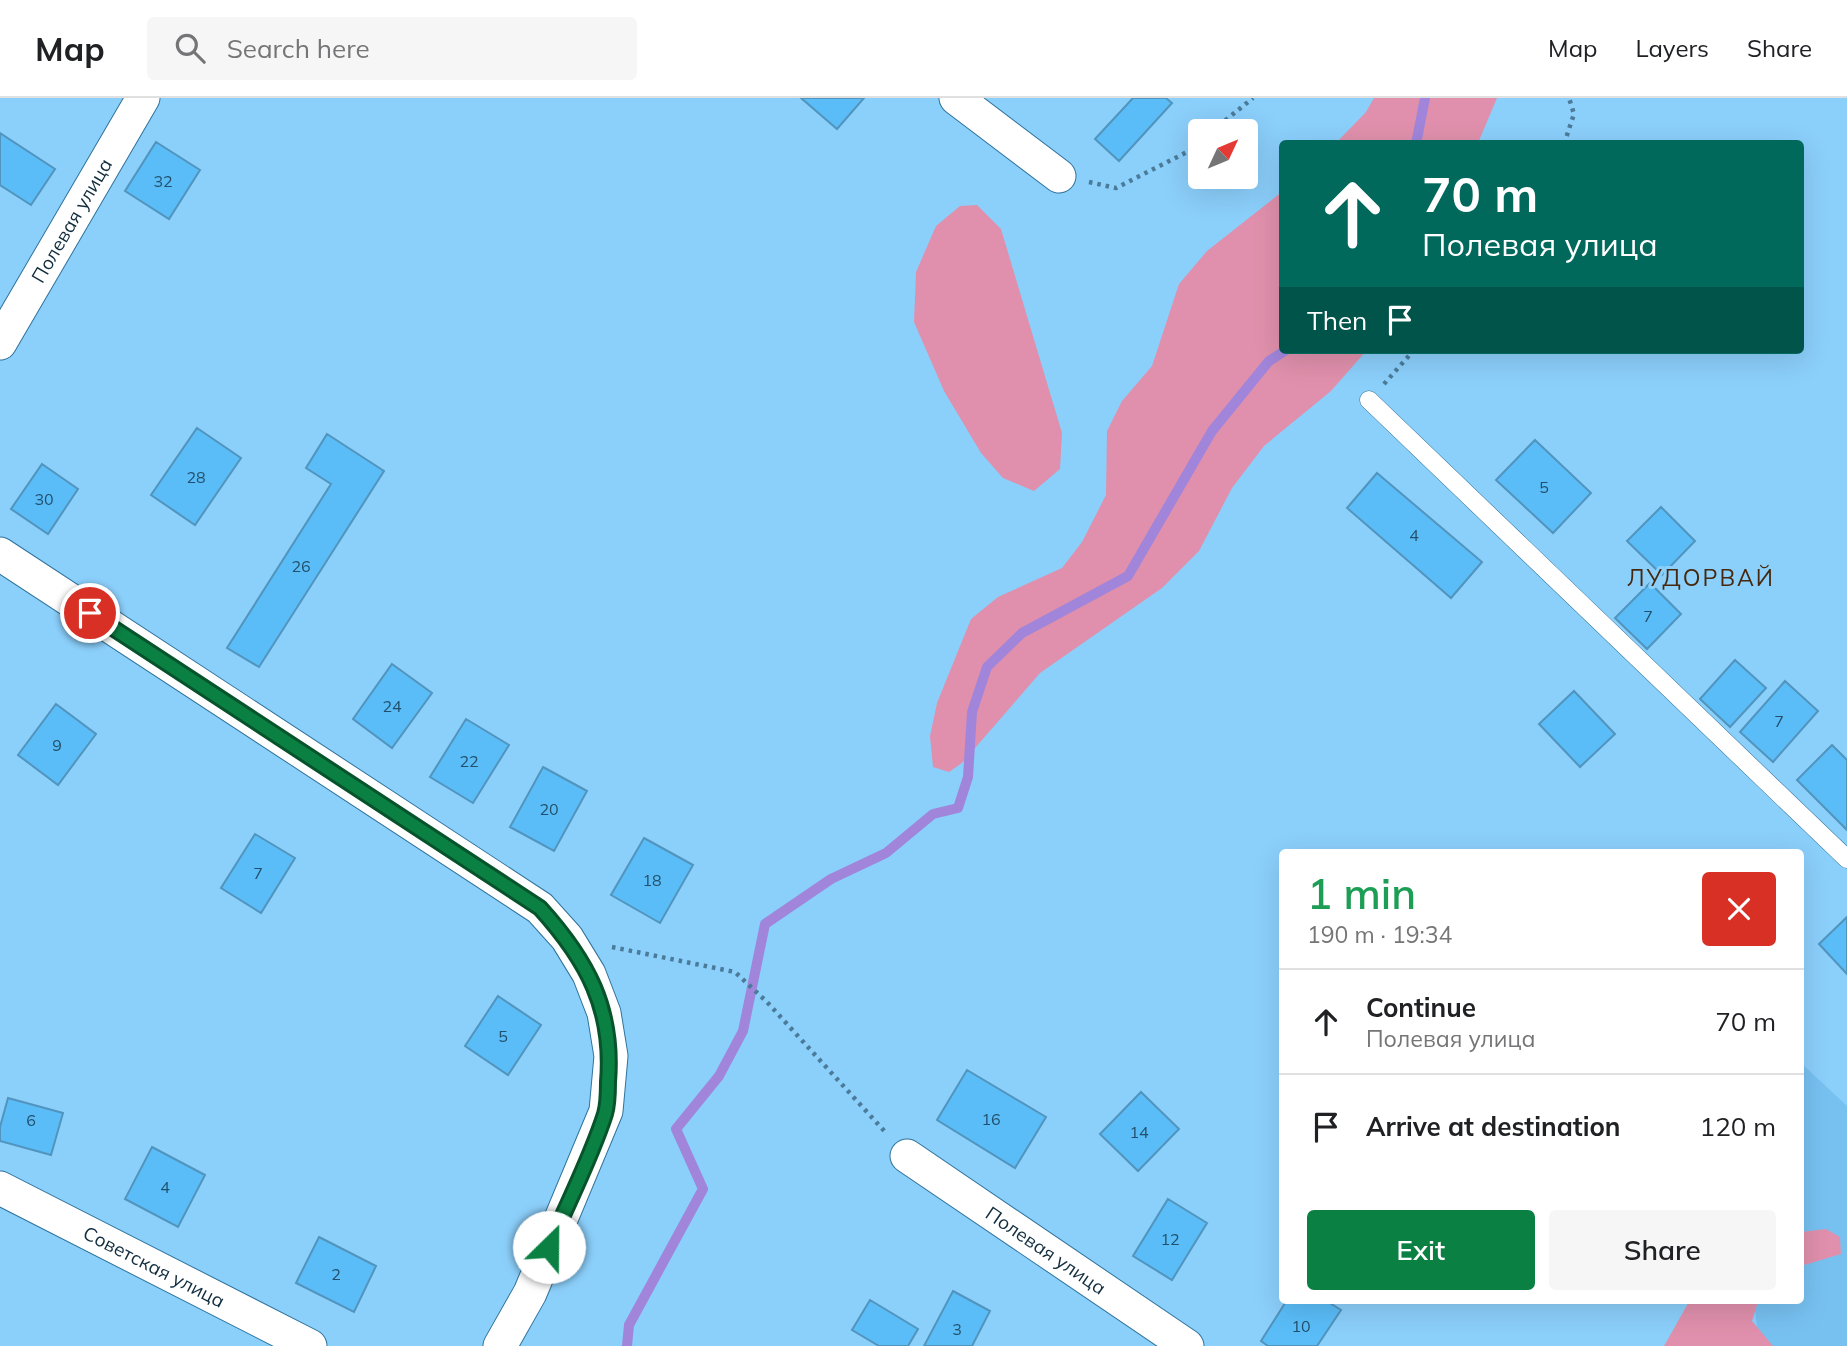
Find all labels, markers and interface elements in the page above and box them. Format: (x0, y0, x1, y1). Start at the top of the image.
search box (147, 17, 637, 80)
text: Map (35, 28, 105, 69)
icon: search (171, 29, 209, 67)
text: Search here (227, 32, 370, 65)
text: Map (1548, 33, 1597, 63)
text: Layers (1635, 33, 1709, 63)
text: Share (1747, 33, 1812, 63)
north arrow (1188, 119, 1258, 189)
map controls (1188, 119, 1258, 189)
street label: Полевая улица (26, 154, 117, 287)
text: 70 m (1422, 163, 1538, 224)
icon: ahead (1307, 168, 1398, 259)
house number: 32 (153, 171, 173, 191)
text: Полевая улица (1422, 224, 1658, 264)
icon: arrive (1381, 301, 1419, 339)
text: Then (1307, 304, 1367, 337)
house number: 28 (186, 467, 206, 487)
house number: 5 (1539, 477, 1549, 497)
house number: 30 (34, 489, 54, 509)
house number: 4 (1409, 525, 1419, 545)
house number: 26 (291, 556, 311, 576)
district label: ЛУДОРВАЙ (1627, 563, 1775, 592)
pin (60, 583, 120, 643)
icon: arrive (71, 594, 109, 632)
house number: 7 (1643, 606, 1653, 626)
house number: 24 (382, 696, 402, 716)
house number: 7 (1774, 711, 1784, 731)
house number: 9 (52, 735, 62, 755)
house number: 22 (459, 751, 479, 771)
house number: 20 (539, 799, 559, 819)
house number: 7 (253, 863, 263, 883)
text: 1 min (1307, 867, 1416, 920)
house number: 18 (642, 870, 662, 890)
button: close (1702, 872, 1776, 946)
text: 190 m · 19:34 (1307, 920, 1452, 949)
text: Continue (1366, 991, 1476, 1024)
icon: ahead (1307, 1003, 1345, 1041)
text: 70 m (1715, 1005, 1776, 1038)
text: Полевая улица (1366, 1024, 1536, 1053)
house number: 5 (498, 1026, 508, 1046)
icon: arrive (1307, 1108, 1345, 1146)
house number: 16 (981, 1109, 1001, 1129)
house number: 6 (26, 1110, 36, 1130)
text: Arrive at destination (1366, 1110, 1621, 1143)
text: 120 m (1700, 1110, 1776, 1143)
house number: 14 (1129, 1122, 1149, 1142)
house number: 4 (160, 1177, 170, 1197)
street label: Полевая улица (981, 1201, 1111, 1300)
position arrow (512, 1210, 586, 1284)
button: Exit (1307, 1210, 1535, 1290)
button: Share (1549, 1210, 1776, 1290)
street label: Советская улица (79, 1220, 229, 1313)
house number: 12 (1160, 1229, 1180, 1249)
house number: 2 (331, 1264, 341, 1284)
house number: 10 (1291, 1316, 1311, 1336)
house number: 3 (952, 1319, 962, 1339)

